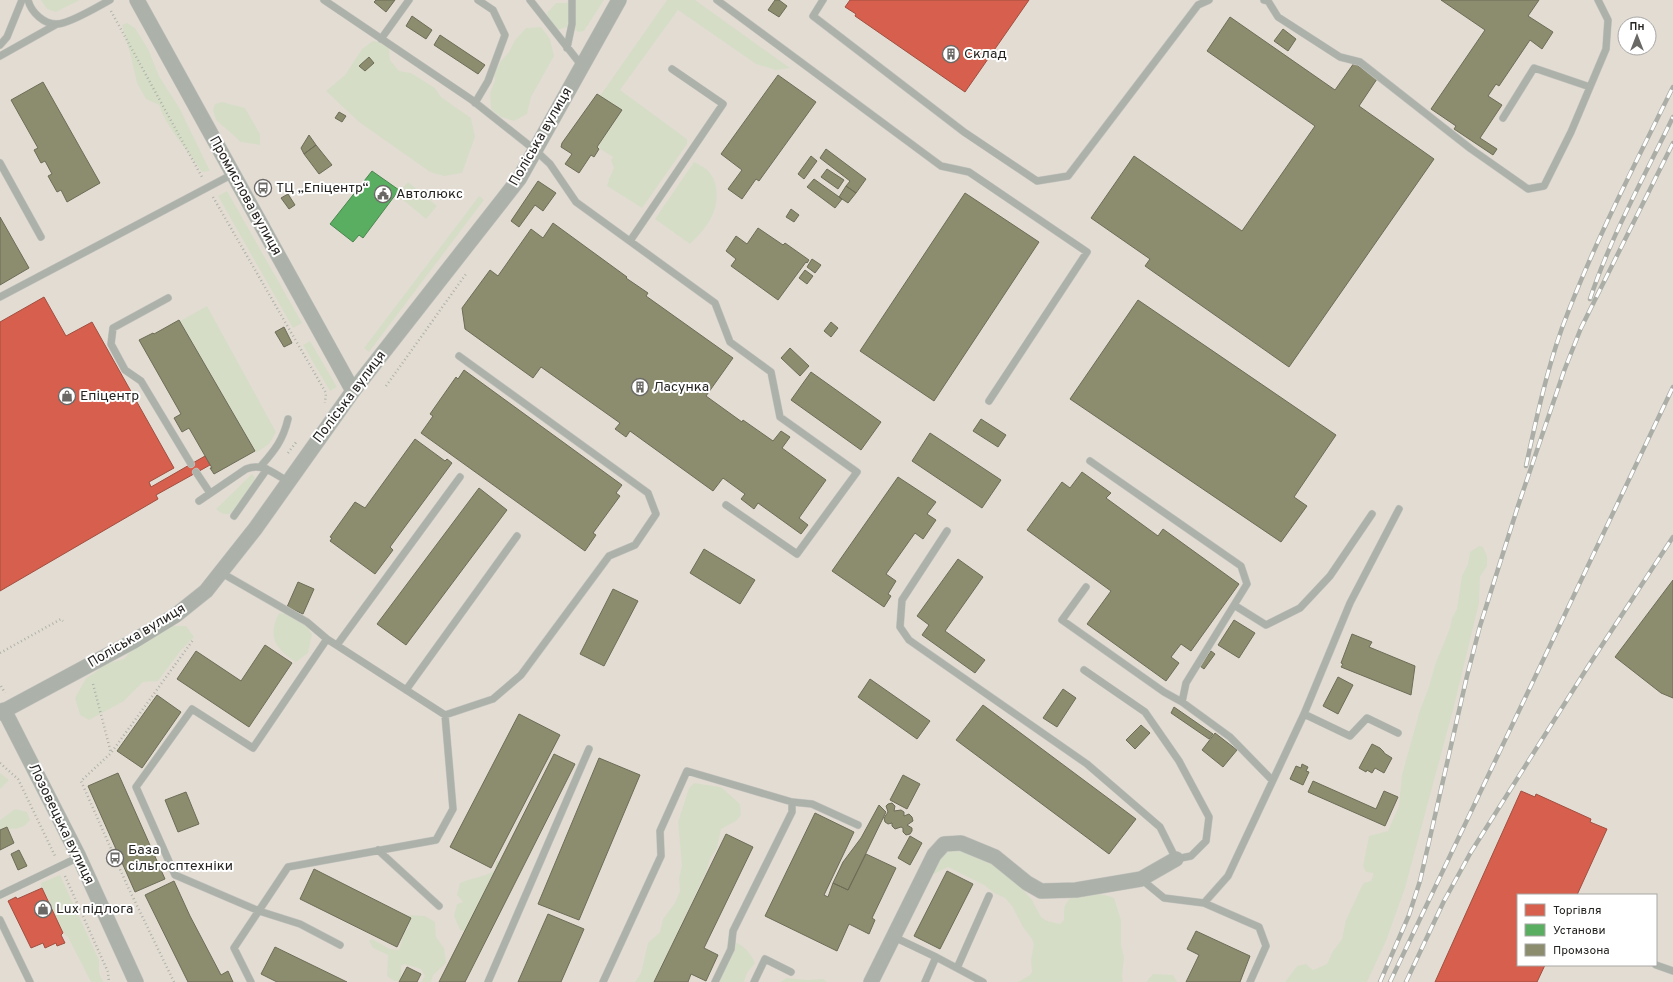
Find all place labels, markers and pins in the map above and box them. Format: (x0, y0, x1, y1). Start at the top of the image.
building icon: Склад (941, 44, 961, 64)
place label: Склад (964, 46, 1007, 63)
bus stop icon: ТЦ „Епіцентр“ (253, 178, 273, 198)
place label: ТЦ „Епіцентр“ (276, 180, 369, 197)
public building icon: Автолюкс (373, 184, 393, 204)
place label: Автолюкс (396, 186, 463, 203)
building icon: Ласунка (630, 377, 650, 397)
place label: Ласунка (653, 379, 709, 396)
shop icon: Епіцентр (57, 386, 77, 406)
place label: Епіцентр (80, 388, 139, 405)
place label: База сільгосптехніки (128, 842, 233, 875)
bus stop icon: База сільгосптехніки (105, 848, 125, 868)
shop icon: Lux підлога (33, 899, 53, 919)
place label: Lux підлога (56, 901, 133, 918)

